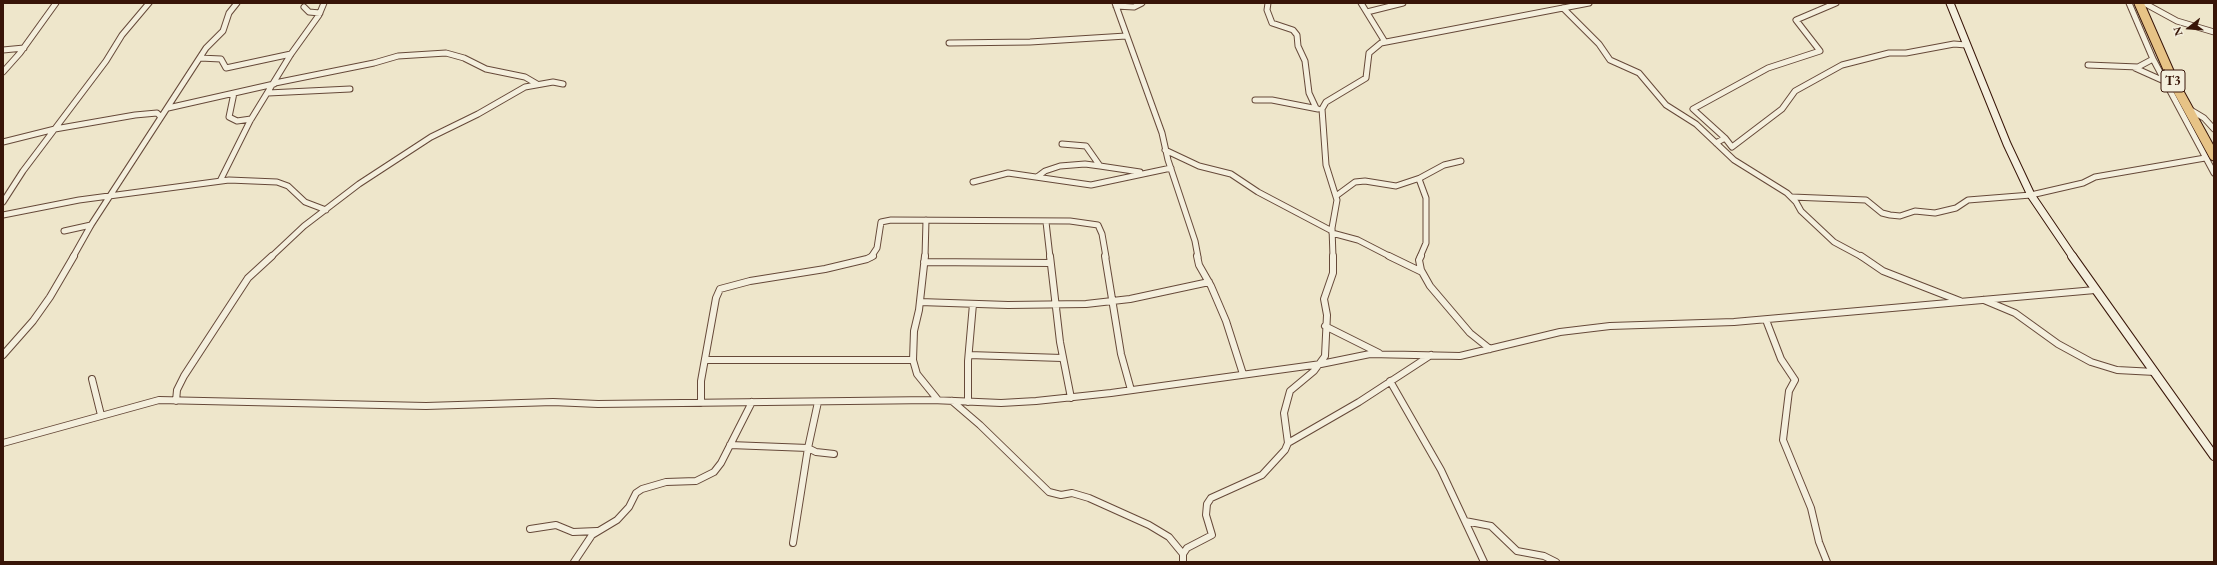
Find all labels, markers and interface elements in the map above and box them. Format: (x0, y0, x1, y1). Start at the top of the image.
north arrow (2169, 8, 2209, 48)
text: N (2170, 25, 2186, 38)
road number: T3 (2161, 70, 2185, 92)

